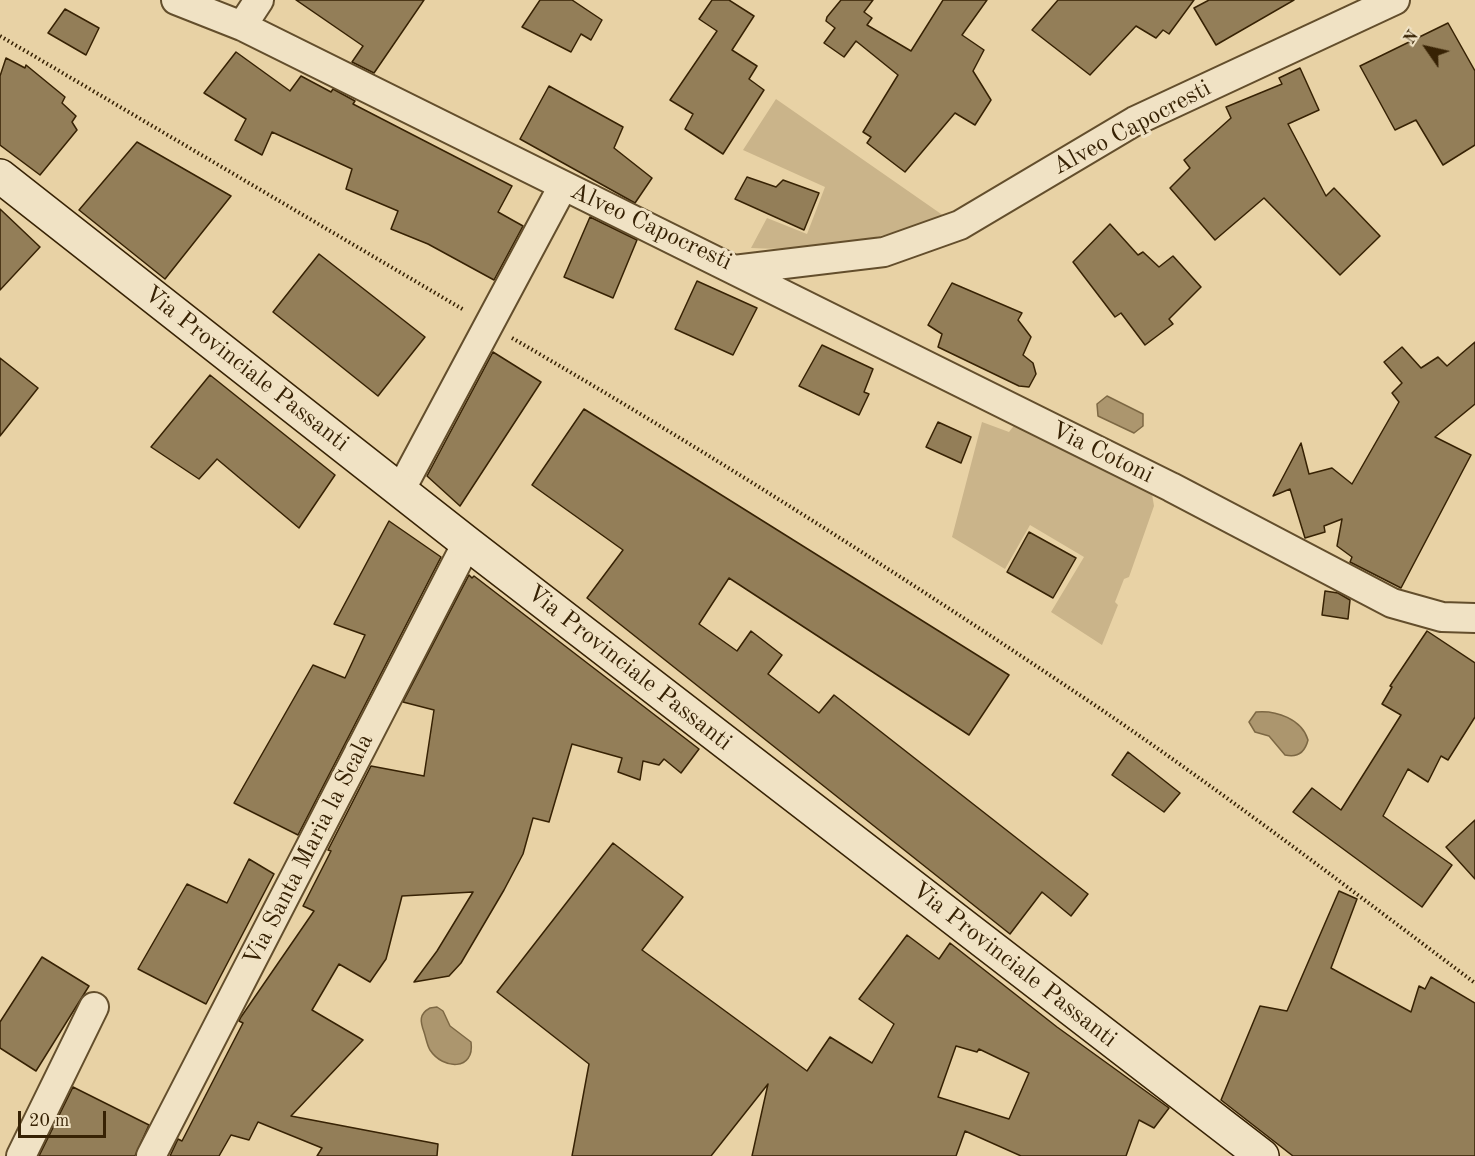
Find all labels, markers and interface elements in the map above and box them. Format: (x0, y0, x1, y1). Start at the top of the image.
north arrow (1397, 18, 1457, 78)
text: N (1402, 28, 1422, 47)
street label: Alveo Capocresti (1048, 74, 1216, 182)
street label: Alveo Capocresti (566, 177, 736, 277)
street label: Via Provinciale Passanti (138, 280, 354, 458)
street label: Via Cotoni (1046, 416, 1158, 490)
street label: Via Provinciale Passanti (521, 579, 737, 757)
street label: Via Santa Maria la Scala (238, 729, 380, 971)
street label: Via Provinciale Passanti (906, 876, 1122, 1054)
scale bar (21, 1099, 110, 1137)
text: 20 m (29, 1112, 69, 1130)

